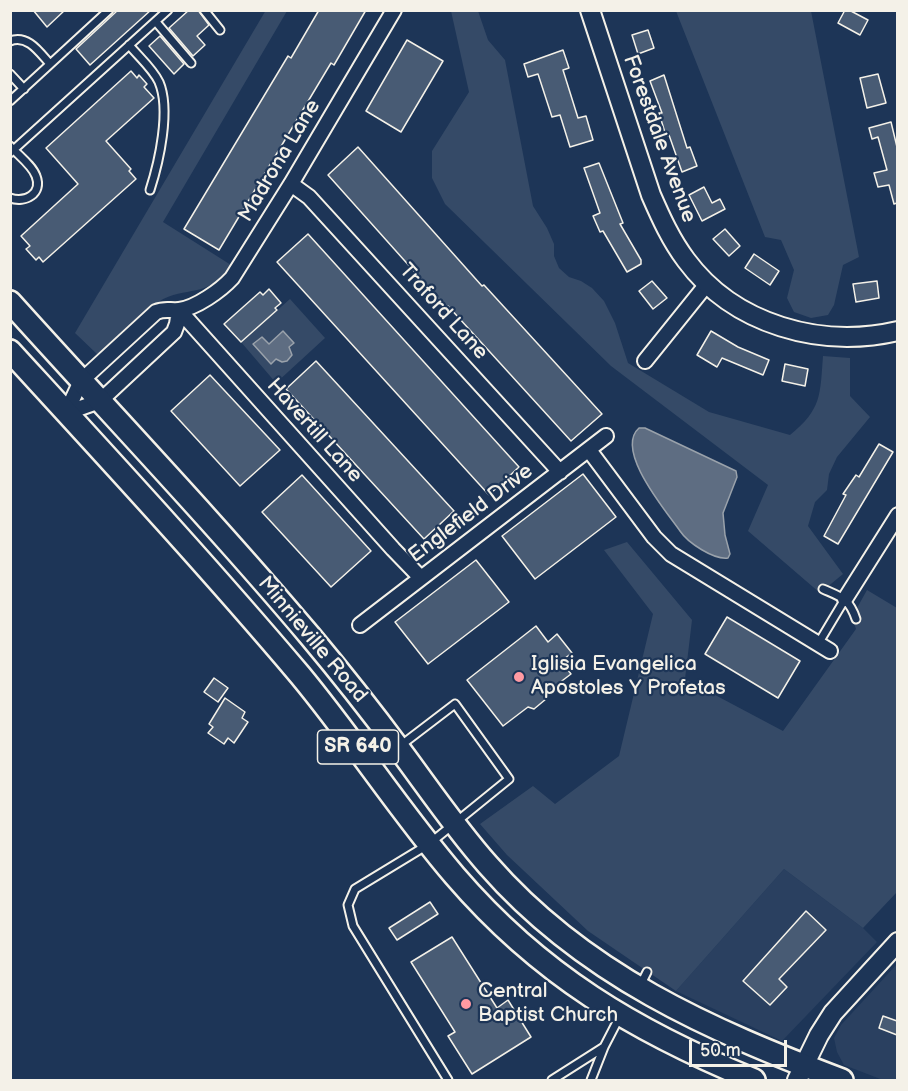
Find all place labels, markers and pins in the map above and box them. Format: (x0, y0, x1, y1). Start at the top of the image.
place label: Iglisia Evangelica Apostoles Y Profetas (531, 652, 726, 702)
marker: Iglisia Evangelica Apostoles Y Profetas (512, 670, 526, 684)
place label: Central Baptist Church (478, 979, 618, 1029)
marker: Central Baptist Church (459, 997, 473, 1011)

